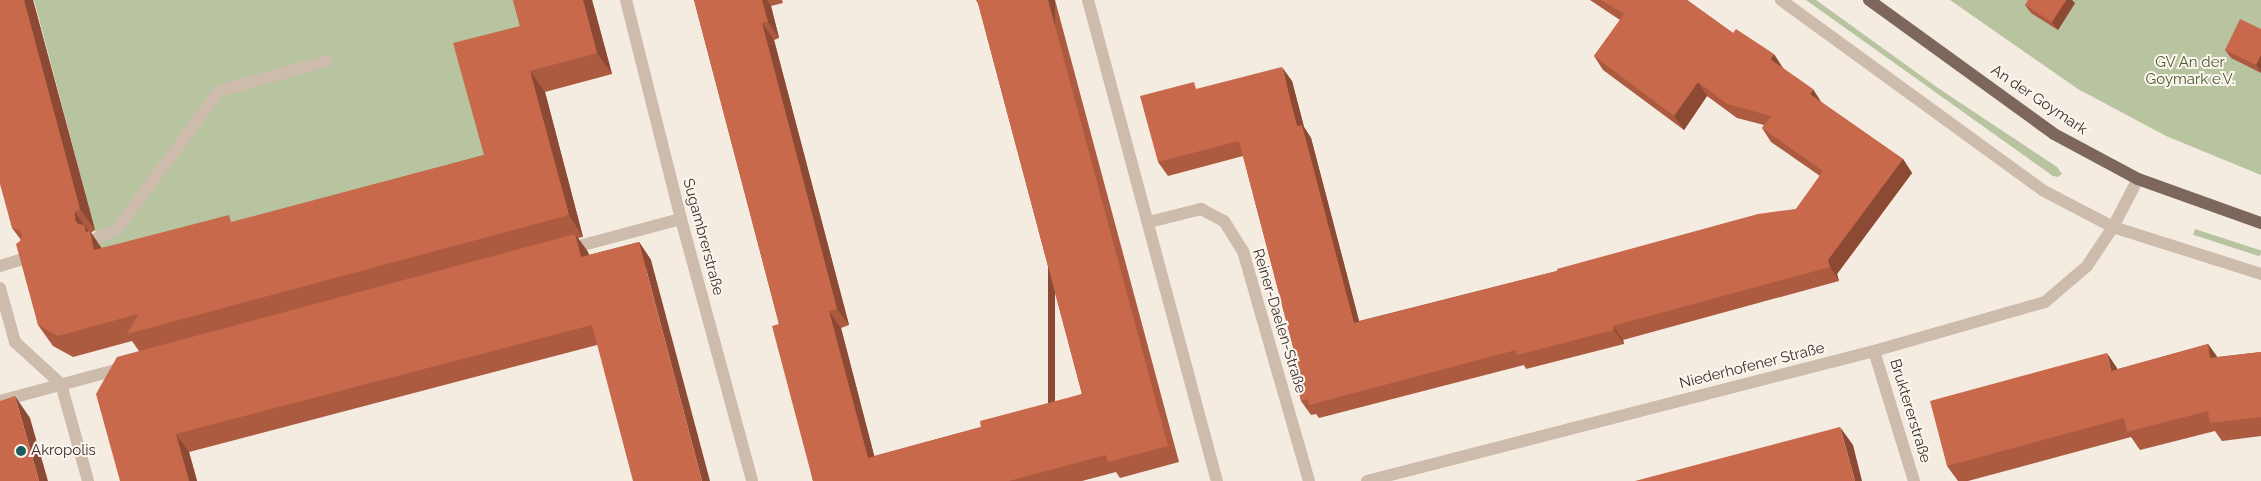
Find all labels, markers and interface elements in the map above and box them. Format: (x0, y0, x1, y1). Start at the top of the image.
park label: GV An der Goymark e.V. (2146, 53, 2234, 88)
street label: An der Goymark (1987, 61, 2091, 139)
street label: Sugambrerstraße (679, 177, 727, 297)
street label: Reiner-Daelen-Straße (1248, 246, 1310, 396)
street label: Niederhofener Straße (1677, 339, 1827, 393)
street label: Bruktererstraße (1886, 357, 1934, 465)
place label: Akropolis (31, 442, 96, 460)
marker: Akropolis (15, 445, 27, 457)

